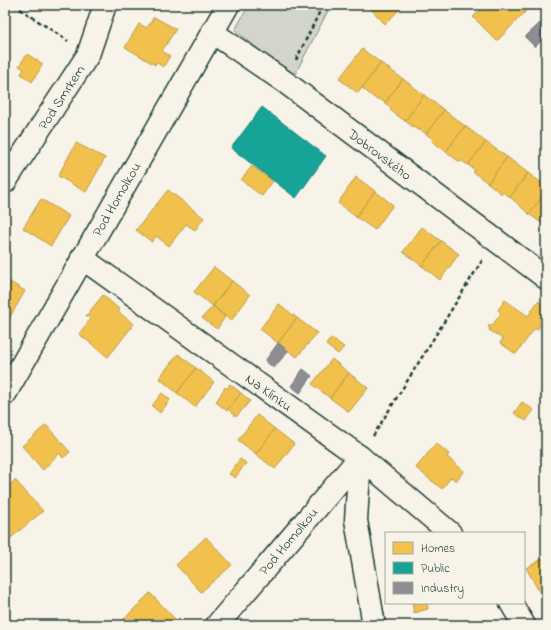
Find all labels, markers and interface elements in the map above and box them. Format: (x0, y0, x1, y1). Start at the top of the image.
street label: Pod Smrkem (33, 61, 91, 134)
street label: Dobrovského (342, 124, 415, 186)
street label: Pod Homolkou (88, 159, 147, 241)
street label: Na Klínku (240, 369, 296, 417)
street label: Pod Homolkou (254, 503, 324, 580)
legend (385, 532, 525, 604)
text: Homes (421, 540, 455, 558)
text: Public (421, 560, 450, 578)
text: Industry (421, 580, 464, 599)

